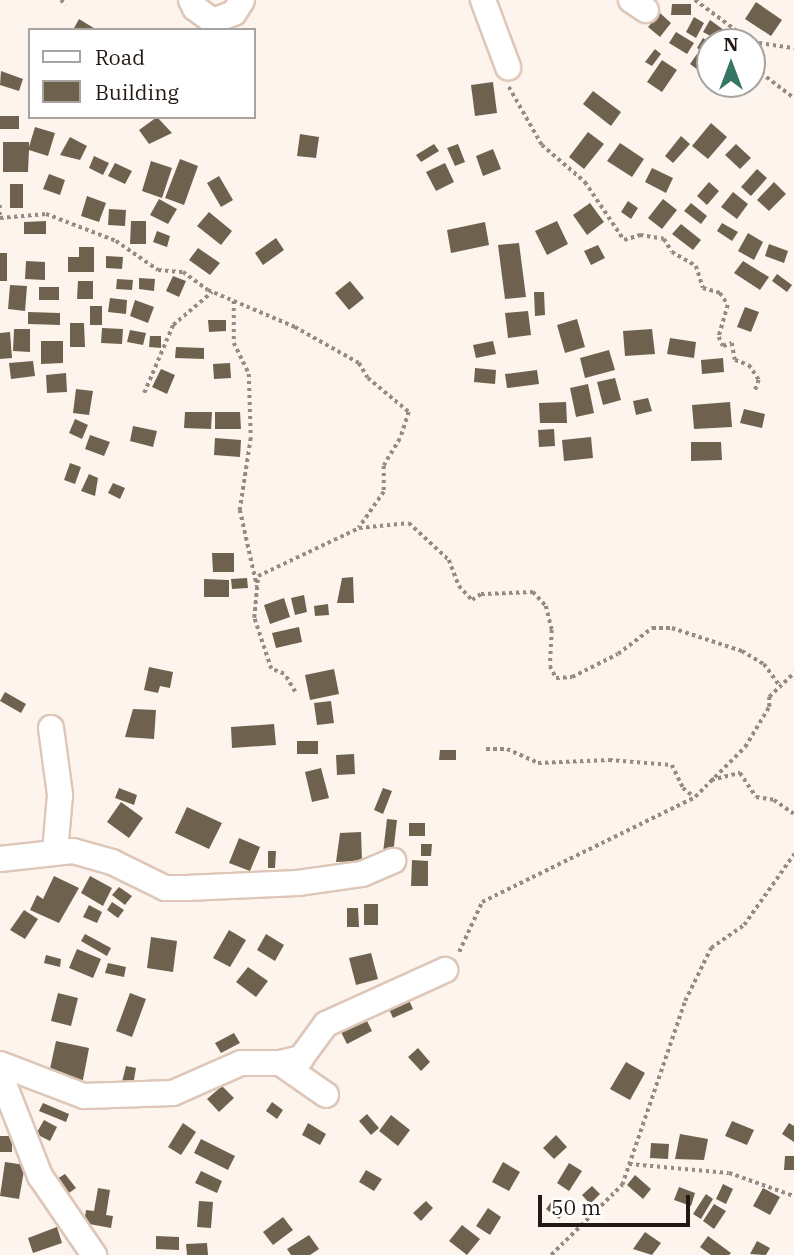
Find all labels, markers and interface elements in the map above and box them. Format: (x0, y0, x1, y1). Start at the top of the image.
legend (28, 28, 256, 119)
north arrow (696, 28, 766, 98)
text: N (723, 32, 739, 56)
text: Road (95, 43, 145, 71)
text: Building (95, 78, 179, 106)
scale bar (542, 1182, 694, 1226)
text: 50 m (551, 1193, 601, 1221)

